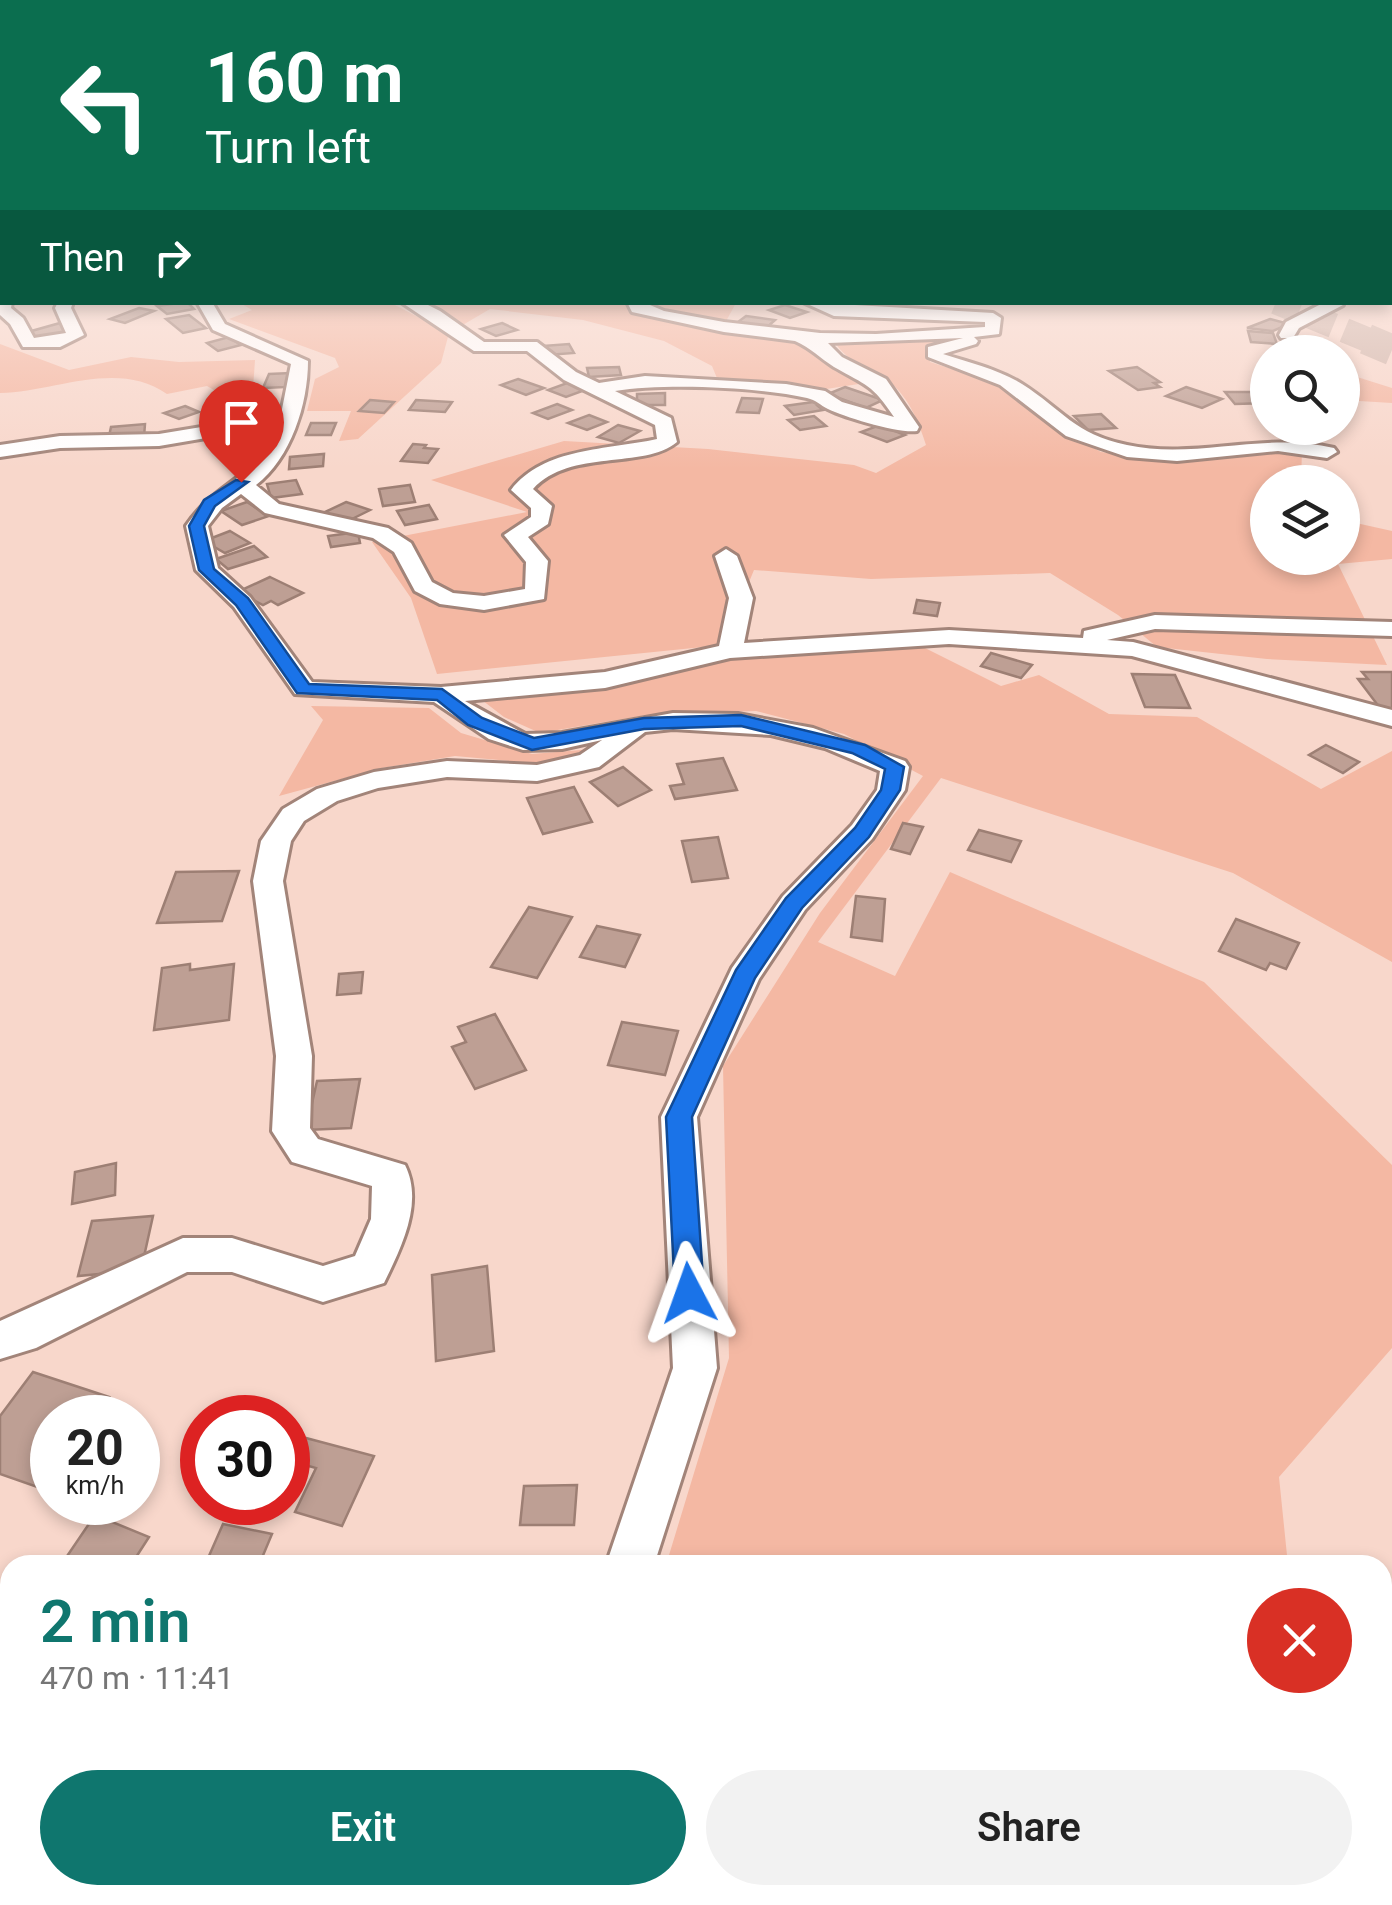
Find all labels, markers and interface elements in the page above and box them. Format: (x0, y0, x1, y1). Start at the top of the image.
text: 160 m (205, 37, 404, 119)
icon: left (40, 40, 170, 170)
text: Turn left (205, 121, 371, 174)
icon: right (145, 230, 200, 285)
text: Then (40, 236, 125, 280)
map controls (1250, 335, 1360, 575)
button: search (1250, 335, 1360, 445)
pin (199, 380, 284, 483)
icon: arrive (214, 395, 269, 450)
button: layers (1250, 465, 1360, 575)
position arrow (637, 1241, 741, 1345)
speed limit sign: 30 (180, 1395, 310, 1525)
text: 20 (66, 1419, 124, 1477)
text: km/h (66, 1471, 124, 1500)
text: 2 min (40, 1586, 190, 1657)
button: close (1247, 1588, 1352, 1693)
text: 470 m · 11:41 (40, 1659, 234, 1697)
button: Exit (40, 1770, 686, 1885)
button: Share (706, 1770, 1352, 1885)

